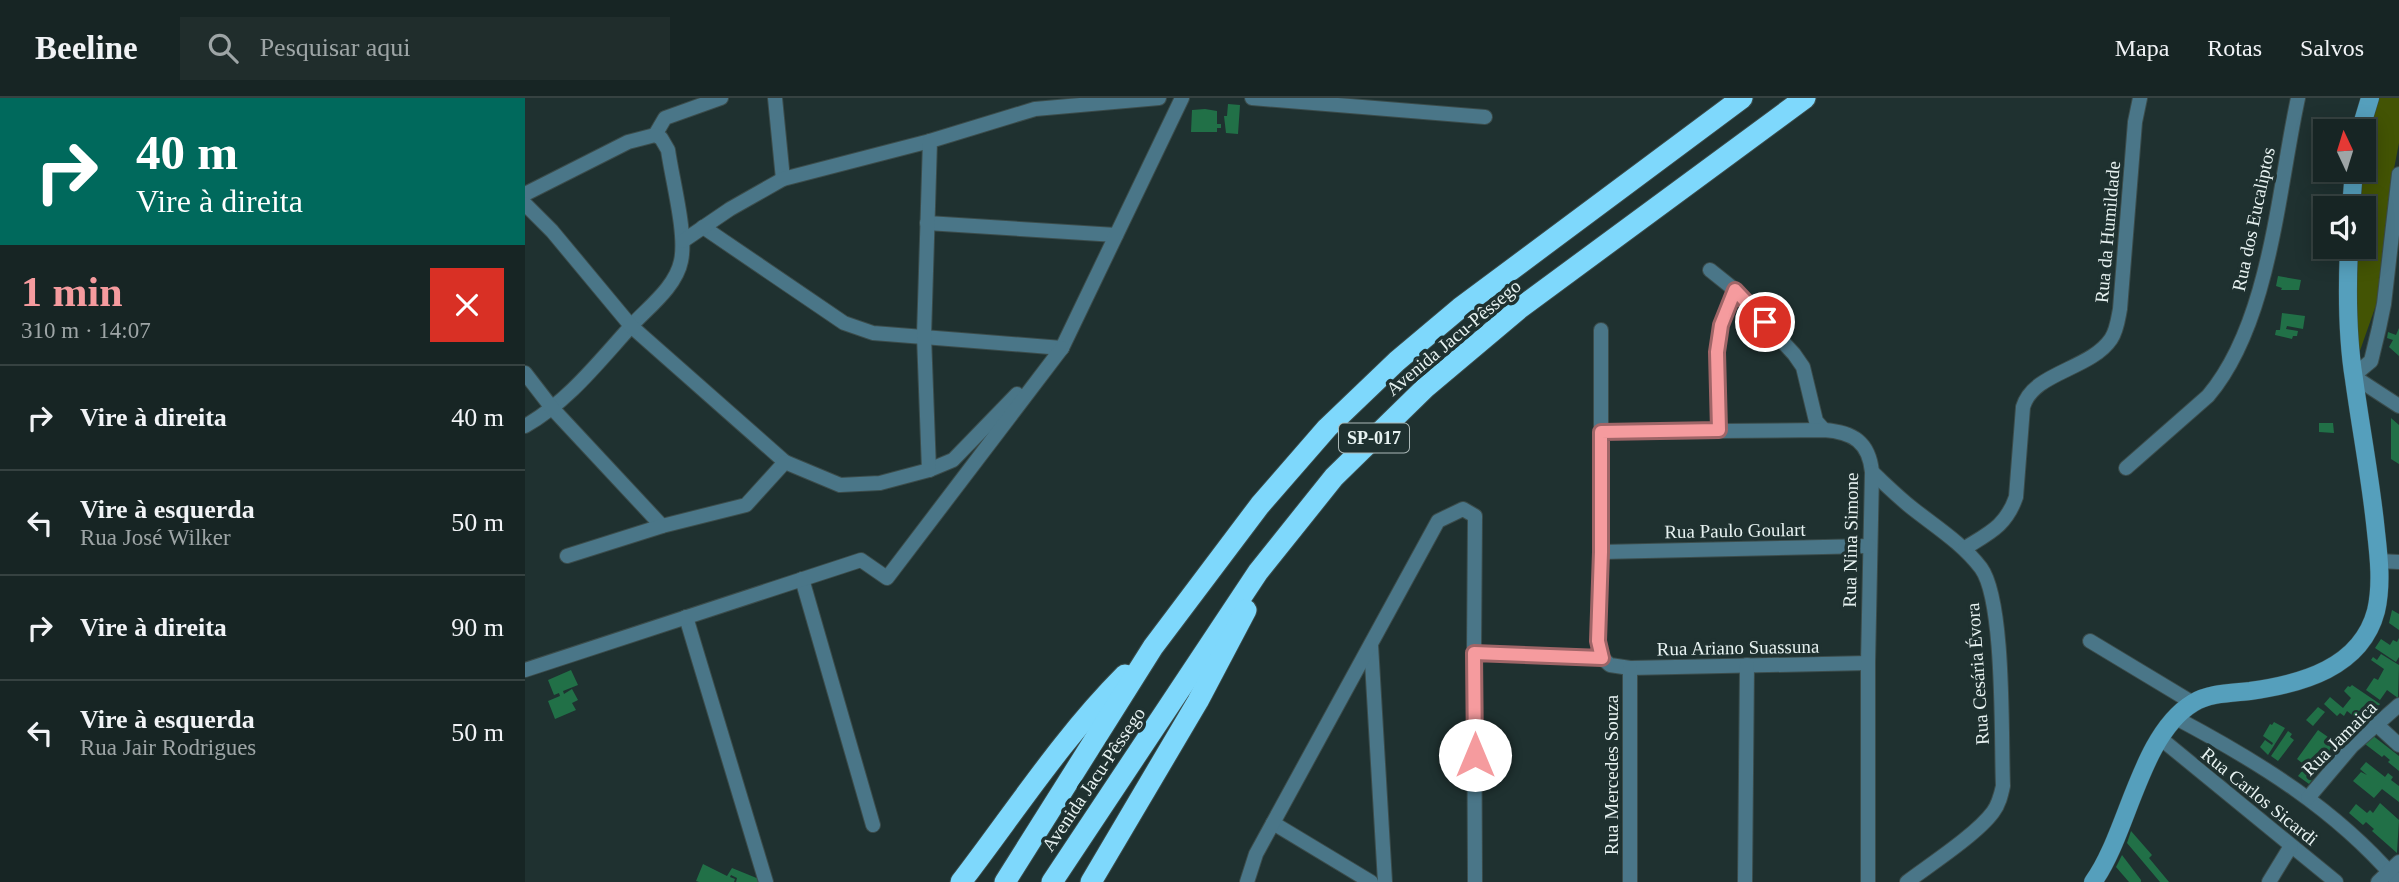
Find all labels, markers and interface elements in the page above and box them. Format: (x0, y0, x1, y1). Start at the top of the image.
search box (180, 17, 670, 80)
icon: search (204, 29, 242, 67)
text: Beeline (35, 30, 138, 66)
text: Pesquisar aqui (260, 33, 411, 62)
text: Mapa (2115, 35, 2169, 61)
text: Rotas (2207, 35, 2262, 61)
text: Salvos (2300, 35, 2364, 61)
north arrow (2313, 119, 2377, 182)
map controls (2313, 119, 2376, 259)
text: 40 m (136, 125, 238, 180)
icon: right (21, 126, 112, 217)
street label: Rua dos Eucaliptos (2228, 145, 2279, 293)
street label: Rua da Humildade (2091, 160, 2124, 304)
text: Vire à direita (136, 183, 303, 219)
button: sound (2313, 196, 2376, 259)
button: close (430, 268, 504, 342)
text: 1 min (21, 269, 123, 315)
street label: Avenida Jacu-Pêssego (1382, 275, 1525, 400)
pin (1735, 292, 1795, 352)
icon: arrive (1746, 303, 1784, 341)
text: 310 m · 14:07 (21, 318, 151, 343)
icon: right (21, 399, 59, 437)
text: Vire à direita (80, 403, 227, 432)
text: 40 m (451, 403, 504, 432)
road number: SP-017 (1339, 424, 1409, 452)
street label: Rua Nina Simone (1839, 472, 1862, 608)
text: Vire à esquerda (80, 495, 255, 524)
icon: left (21, 504, 59, 542)
text: 50 m (451, 508, 504, 537)
street label: Rua Paulo Goulart (1664, 519, 1807, 542)
text: Rua José Wilker (80, 525, 231, 550)
street label: Rua Cesária Évora (1962, 602, 1993, 746)
icon: right (21, 609, 59, 647)
text: Vire à direita (80, 613, 227, 642)
text: 90 m (451, 613, 504, 642)
street label: Rua Ariano Suassuna (1657, 636, 1820, 659)
street label: Rua Mercedes Souza (1601, 694, 1622, 855)
street label: Rua Jamaica (2298, 696, 2381, 780)
street label: Avenida Jacu-Pêssego (1037, 703, 1149, 855)
text: Vire à esquerda (80, 705, 255, 734)
icon: left (21, 714, 59, 752)
text: 50 m (451, 718, 504, 747)
position arrow (1438, 718, 1512, 792)
text: Rua Jair Rodrigues (80, 735, 256, 760)
street label: Rua Carlos Sicardi (2197, 743, 2322, 850)

